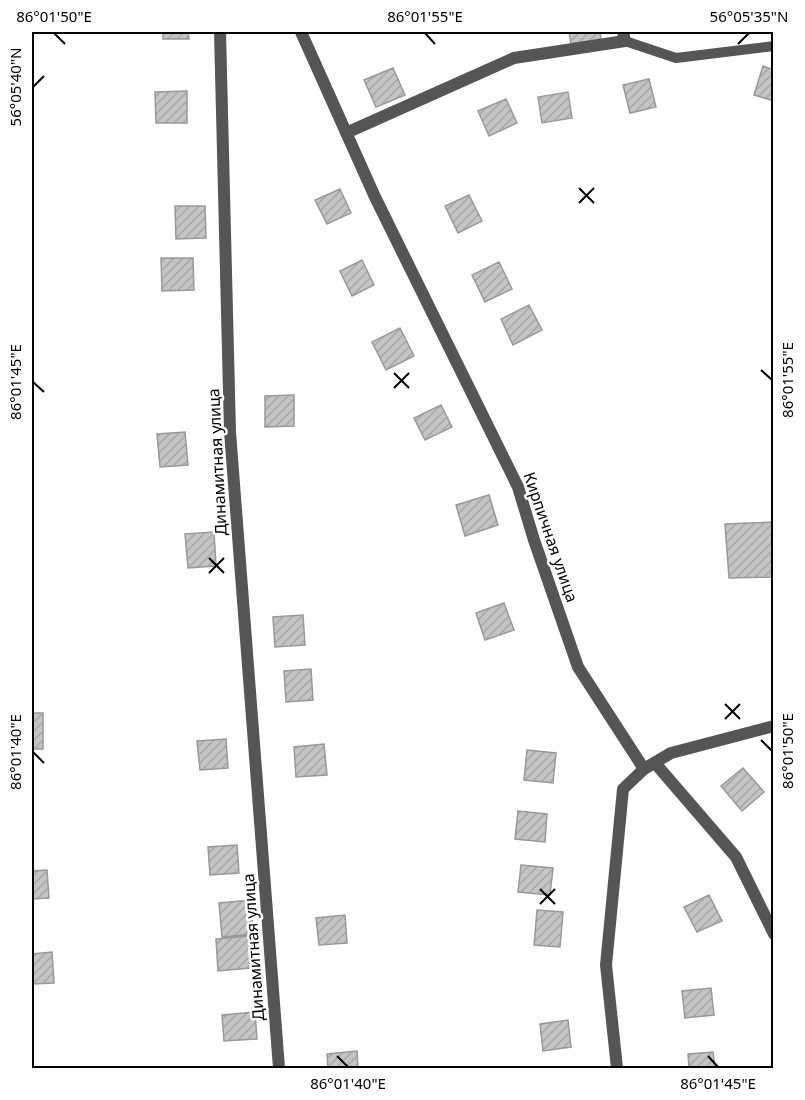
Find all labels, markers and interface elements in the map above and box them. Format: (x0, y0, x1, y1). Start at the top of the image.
text: 86°01'50"E (16, 6, 92, 26)
text: 86°01'55"E (387, 6, 463, 26)
text: 56°05'35"N (710, 6, 788, 26)
text: 56°05'40"N (5, 48, 25, 126)
text: 86°01'55"E (777, 342, 797, 418)
text: 86°01'45"E (5, 344, 25, 420)
street label: Динамитная улица (202, 388, 232, 536)
street label: Кирпичная улица (518, 469, 584, 605)
text: 86°01'50"E (777, 713, 797, 789)
text: 86°01'40"E (5, 714, 25, 790)
street label: Динамитная улица (237, 873, 269, 1021)
text: 86°01'40"E (310, 1073, 386, 1093)
text: 86°01'45"E (680, 1073, 756, 1093)

